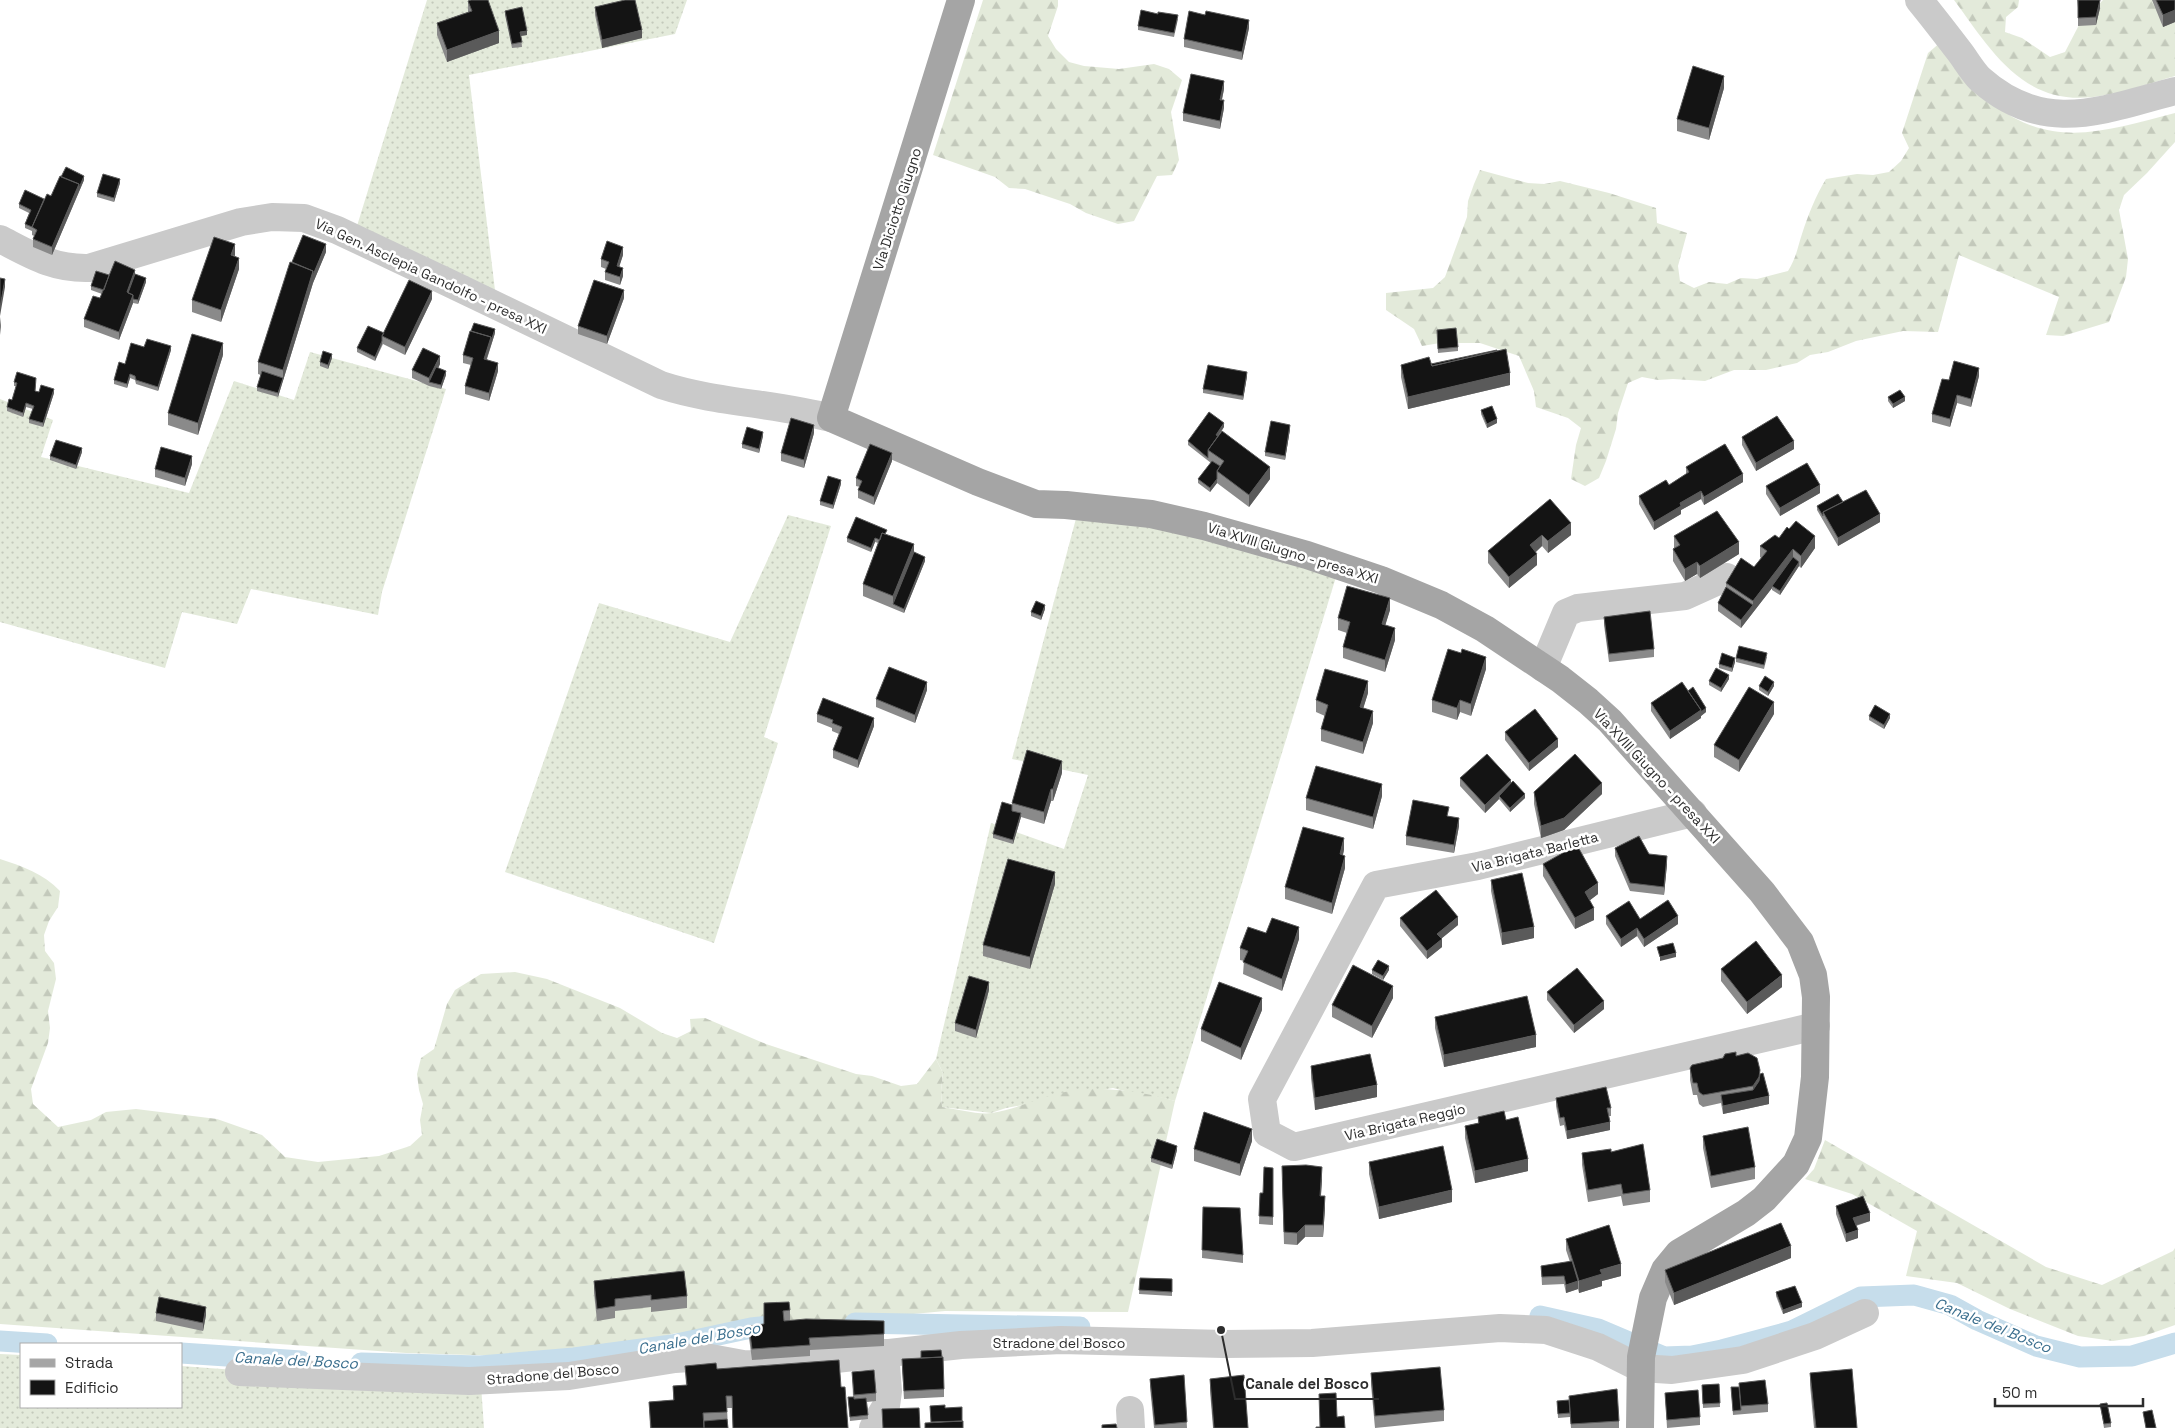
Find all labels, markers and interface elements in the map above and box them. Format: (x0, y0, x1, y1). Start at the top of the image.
street label: Via Diciotto Giugno (869, 146, 925, 272)
street label: Via Gen. Asclepia Gandolfo - presa XXI (312, 214, 550, 338)
street label: Via XVIII Giugno - presa XXI (1205, 518, 1381, 588)
street label: Via XVIII Giugno - presa XXI (1590, 705, 1724, 847)
street label: Via Brigata Barletta (1470, 828, 1600, 876)
street label: Via Brigata Reggio (1343, 1099, 1467, 1145)
water label: Canale del Bosco (1932, 1293, 2055, 1357)
water label: Canale del Bosco (636, 1318, 762, 1358)
street label: Stradone del Bosco (993, 1334, 1125, 1352)
legend (20, 1343, 182, 1408)
water label: Canale del Bosco (234, 1347, 359, 1373)
text: Strada (65, 1353, 114, 1372)
street label: Stradone del Bosco (486, 1359, 620, 1389)
callout: Canale del Bosco (1235, 1369, 1379, 1399)
text: Canale del Bosco (1245, 1374, 1369, 1393)
scale bar (1995, 1376, 2142, 1408)
text: Edificio (65, 1378, 119, 1397)
text: 50 m (2002, 1383, 2037, 1402)

